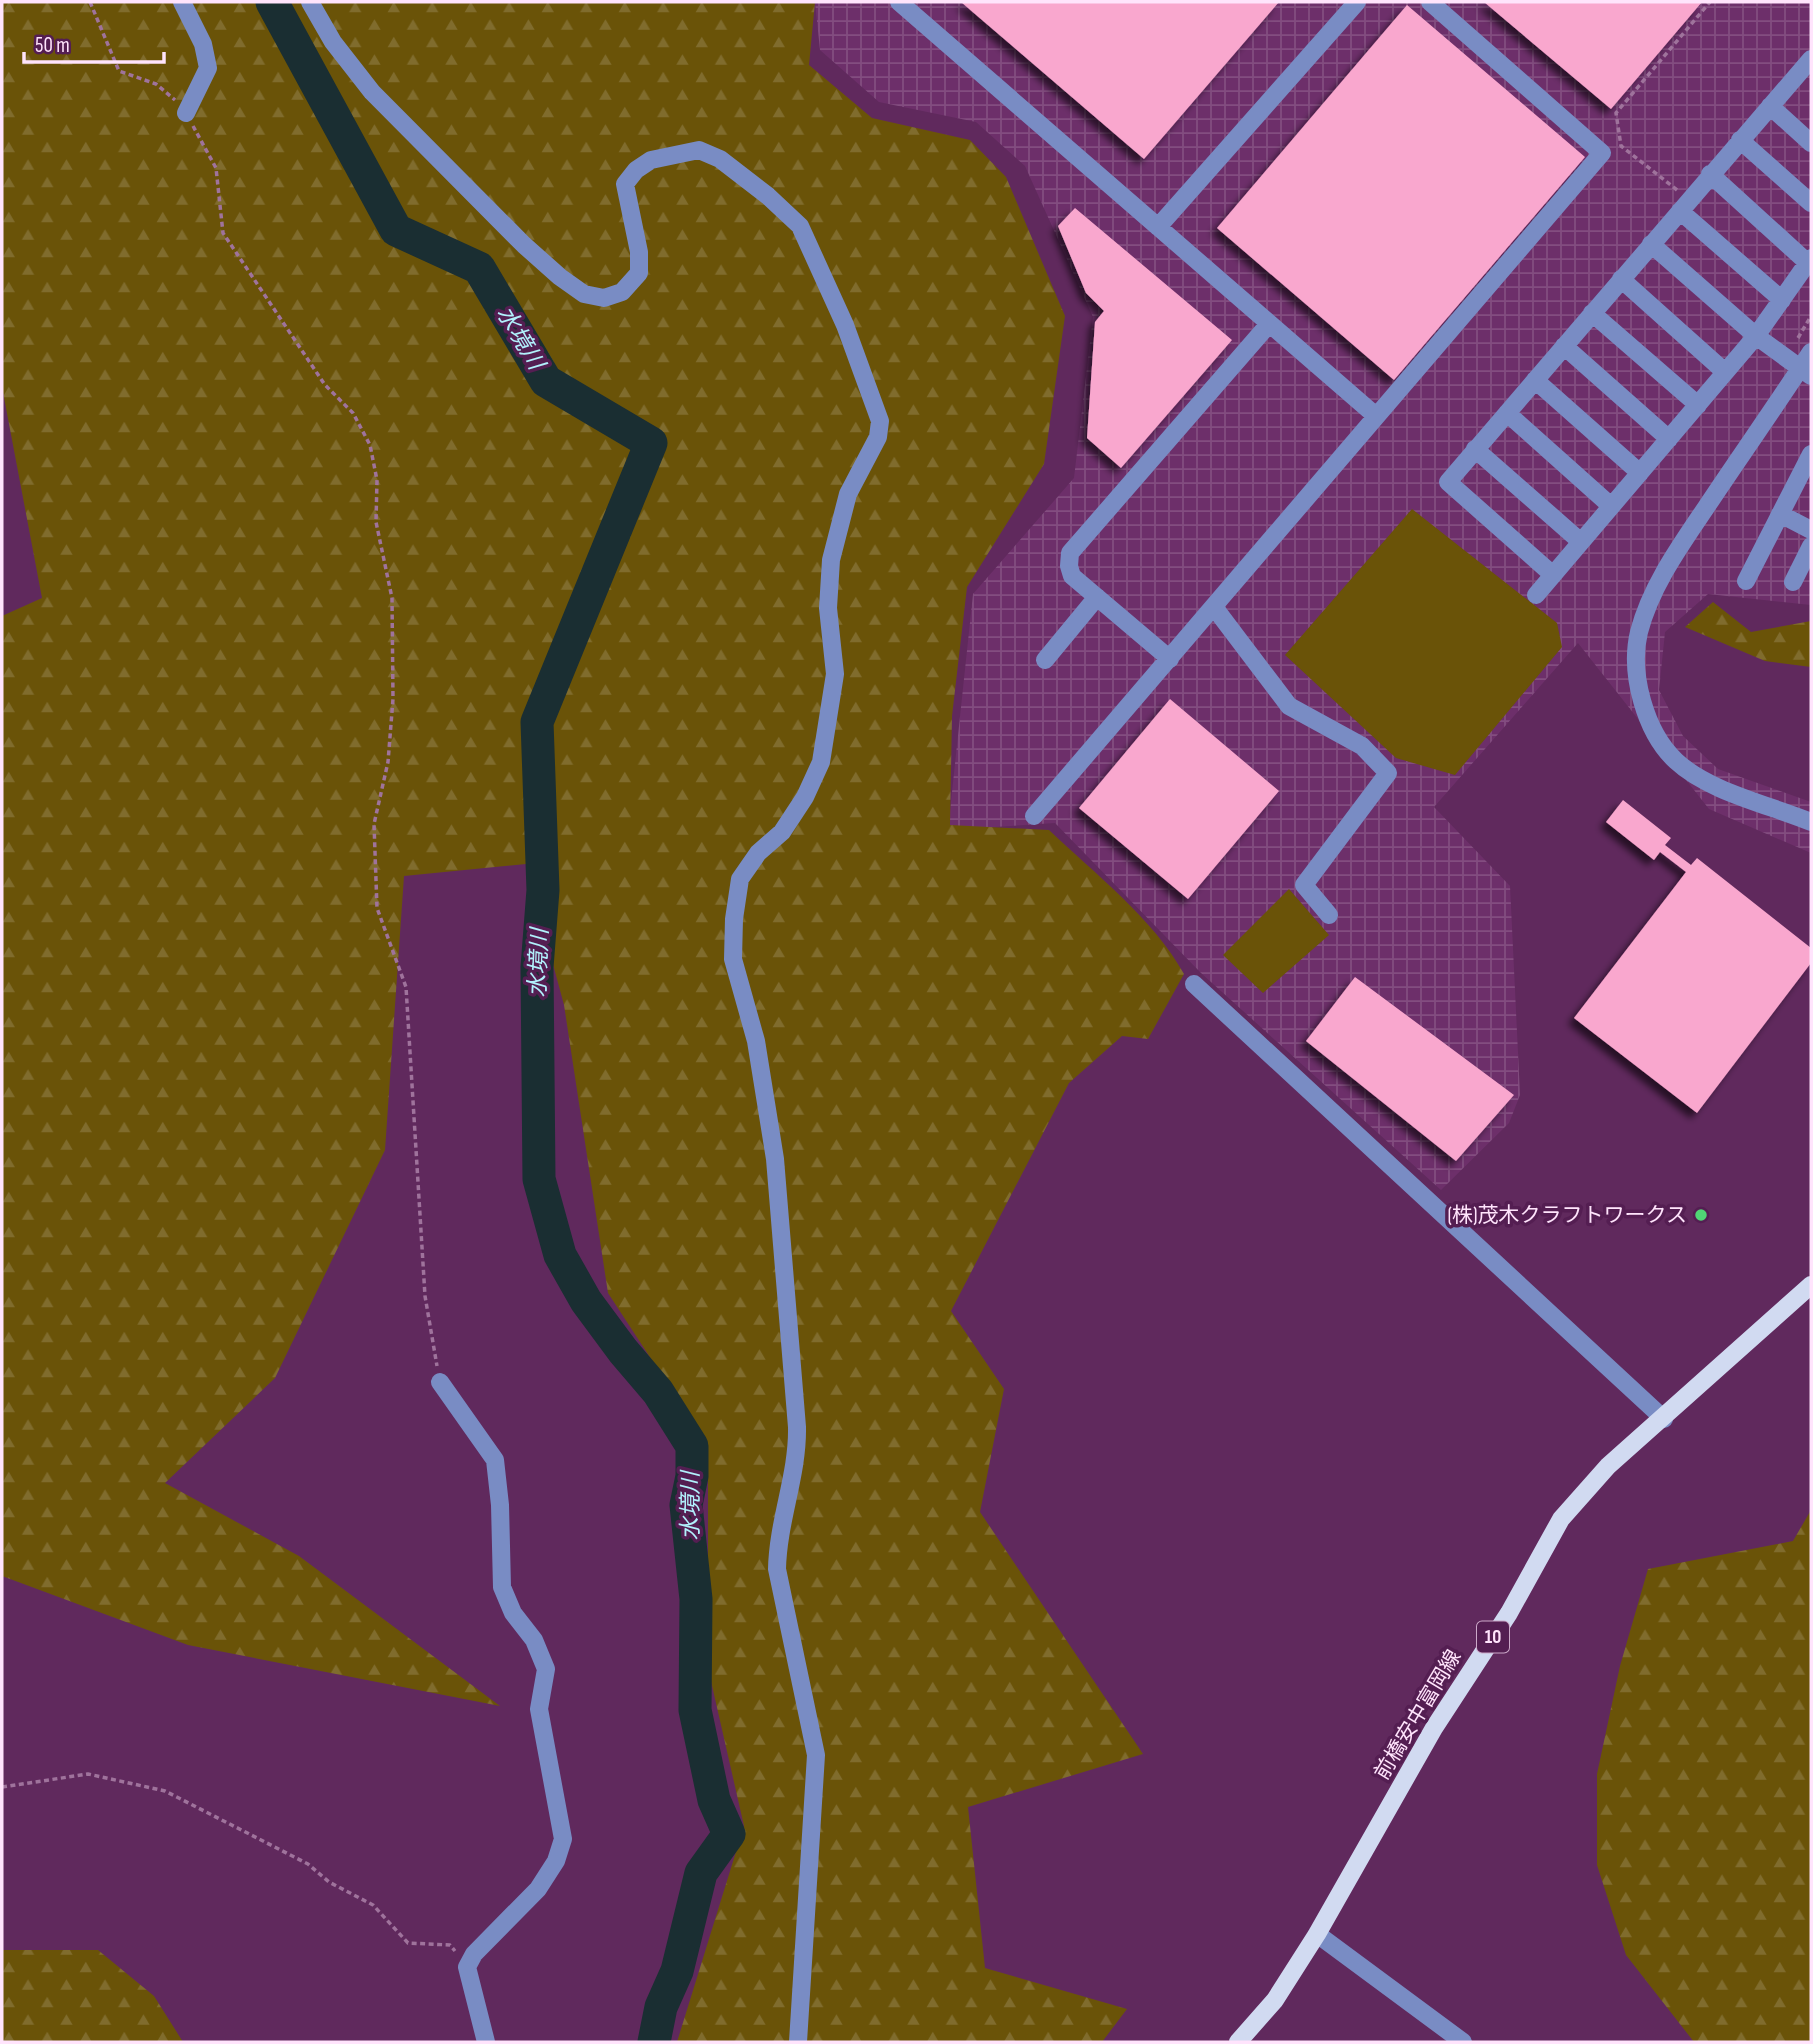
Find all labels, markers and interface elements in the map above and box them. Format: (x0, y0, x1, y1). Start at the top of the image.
scale bar (24, 21, 164, 65)
text: 50 m (35, 33, 70, 58)
water label: 水境川 (490, 301, 551, 377)
water label: 水境川 (524, 925, 554, 998)
place label: (株)茂木クラフトワークス (1448, 1203, 1687, 1228)
marker: (株)茂木クラフトワークス (1693, 1207, 1709, 1223)
water label: 水境川 (677, 1469, 705, 1541)
road number: 10 (1477, 1622, 1509, 1652)
street label: 前橋安中富岡線 (1369, 1646, 1467, 1784)

